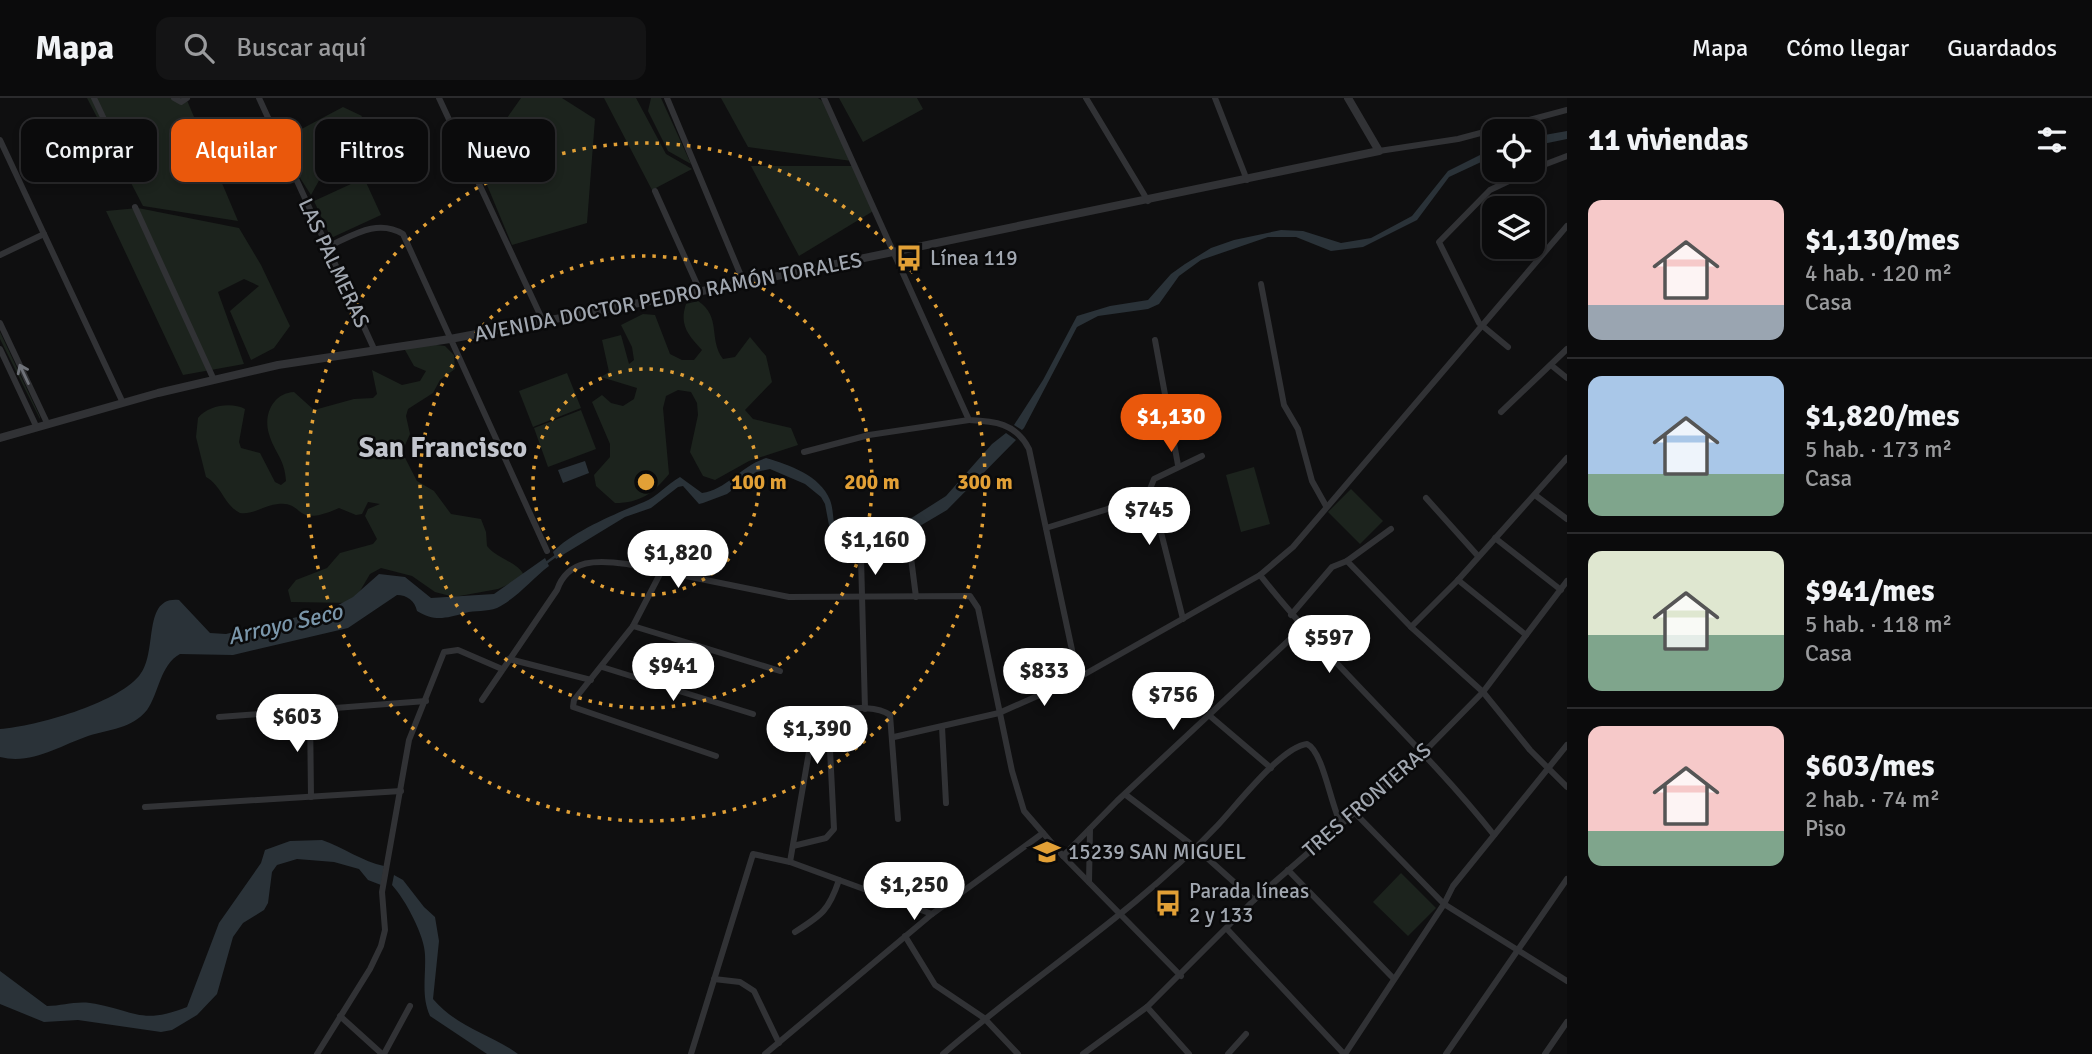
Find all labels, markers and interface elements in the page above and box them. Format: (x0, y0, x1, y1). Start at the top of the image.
search box (156, 17, 646, 80)
text: Mapa (35, 28, 114, 69)
icon: search (180, 29, 218, 67)
text: Buscar aquí (236, 32, 366, 64)
text: Mapa (1692, 33, 1748, 63)
text: Cómo llegar (1786, 33, 1909, 63)
text: Guardados (1947, 33, 2057, 63)
chip: Comprar (21, 119, 157, 182)
chip: Alquilar (171, 119, 301, 182)
chip: Filtros (315, 119, 428, 182)
chip: Nuevo (442, 119, 555, 182)
map controls (1482, 119, 1545, 259)
button: locate (1482, 119, 1545, 182)
icon: filters (2033, 121, 2071, 159)
text: 11 viviendas (1588, 122, 1748, 159)
street label: LAS PALMERAS (293, 194, 375, 332)
button: layers (1482, 196, 1545, 259)
text: $1,130/mes (1805, 222, 1960, 259)
icon: home (1644, 228, 1728, 312)
bus stop icon: Línea 119 (894, 243, 924, 273)
place label: Línea 119 (930, 245, 1018, 271)
street label: AVENIDA DOCTOR PEDRO RAMÓN TORALES (472, 247, 864, 347)
text: 4 hab. · 120 m² (1805, 259, 1952, 288)
text: Casa (1805, 288, 1852, 317)
one-way arrow (17, 364, 30, 385)
pin: $1,130 (1114, 394, 1228, 454)
text: $1,820/mes (1805, 398, 1960, 435)
text: $1,130 (1137, 402, 1205, 431)
icon: home (1644, 404, 1728, 488)
district label: San Francisco (359, 431, 527, 465)
text: 5 hab. · 173 m² (1805, 435, 1952, 464)
text: Casa (1805, 464, 1852, 493)
text: 100 m (731, 469, 787, 495)
text: 200 m (844, 469, 900, 495)
text: 300 m (957, 469, 1013, 495)
centre of rings (634, 470, 658, 494)
pin: $745 (1108, 488, 1190, 547)
text: $745 (1124, 495, 1174, 524)
pin: $1,160 (818, 518, 932, 577)
text: $1,160 (841, 525, 909, 554)
pin: $1,820 (621, 531, 735, 590)
text: $1,820 (644, 538, 712, 567)
text: $941/mes (1805, 573, 1934, 610)
icon: home (1644, 579, 1728, 663)
water label: Arroyo Seco (225, 597, 346, 651)
text: 5 hab. · 118 m² (1805, 610, 1952, 639)
pin: $597 (1288, 616, 1370, 675)
text: $597 (1304, 623, 1354, 652)
text: Casa (1805, 639, 1852, 668)
pin: $941 (632, 644, 714, 703)
pin: $833 (1003, 648, 1085, 708)
text: $941 (648, 651, 698, 680)
text: $833 (1019, 656, 1069, 685)
pin: $756 (1132, 672, 1214, 732)
text: $756 (1148, 680, 1198, 709)
pin: $603 (256, 694, 338, 754)
text: $603 (272, 702, 322, 731)
pin: $1,390 (760, 706, 874, 766)
text: $1,390 (783, 714, 851, 743)
street label: TRES FRONTERAS (1297, 737, 1437, 863)
text: $603/mes (1805, 748, 1934, 785)
icon: home (1644, 754, 1728, 838)
text: 2 hab. · 74 m² (1805, 785, 1940, 814)
text: Piso (1805, 814, 1846, 843)
school or university icon: 15239 SAN MIGUEL (1032, 837, 1062, 867)
place label: 15239 SAN MIGUEL (1068, 839, 1246, 865)
pin: $1,250 (857, 862, 971, 922)
text: $1,250 (880, 870, 948, 899)
place label: Parada líneas 2 y 133 (1189, 878, 1309, 928)
bus stop icon: Parada líneas 2 y 133 (1153, 888, 1183, 918)

